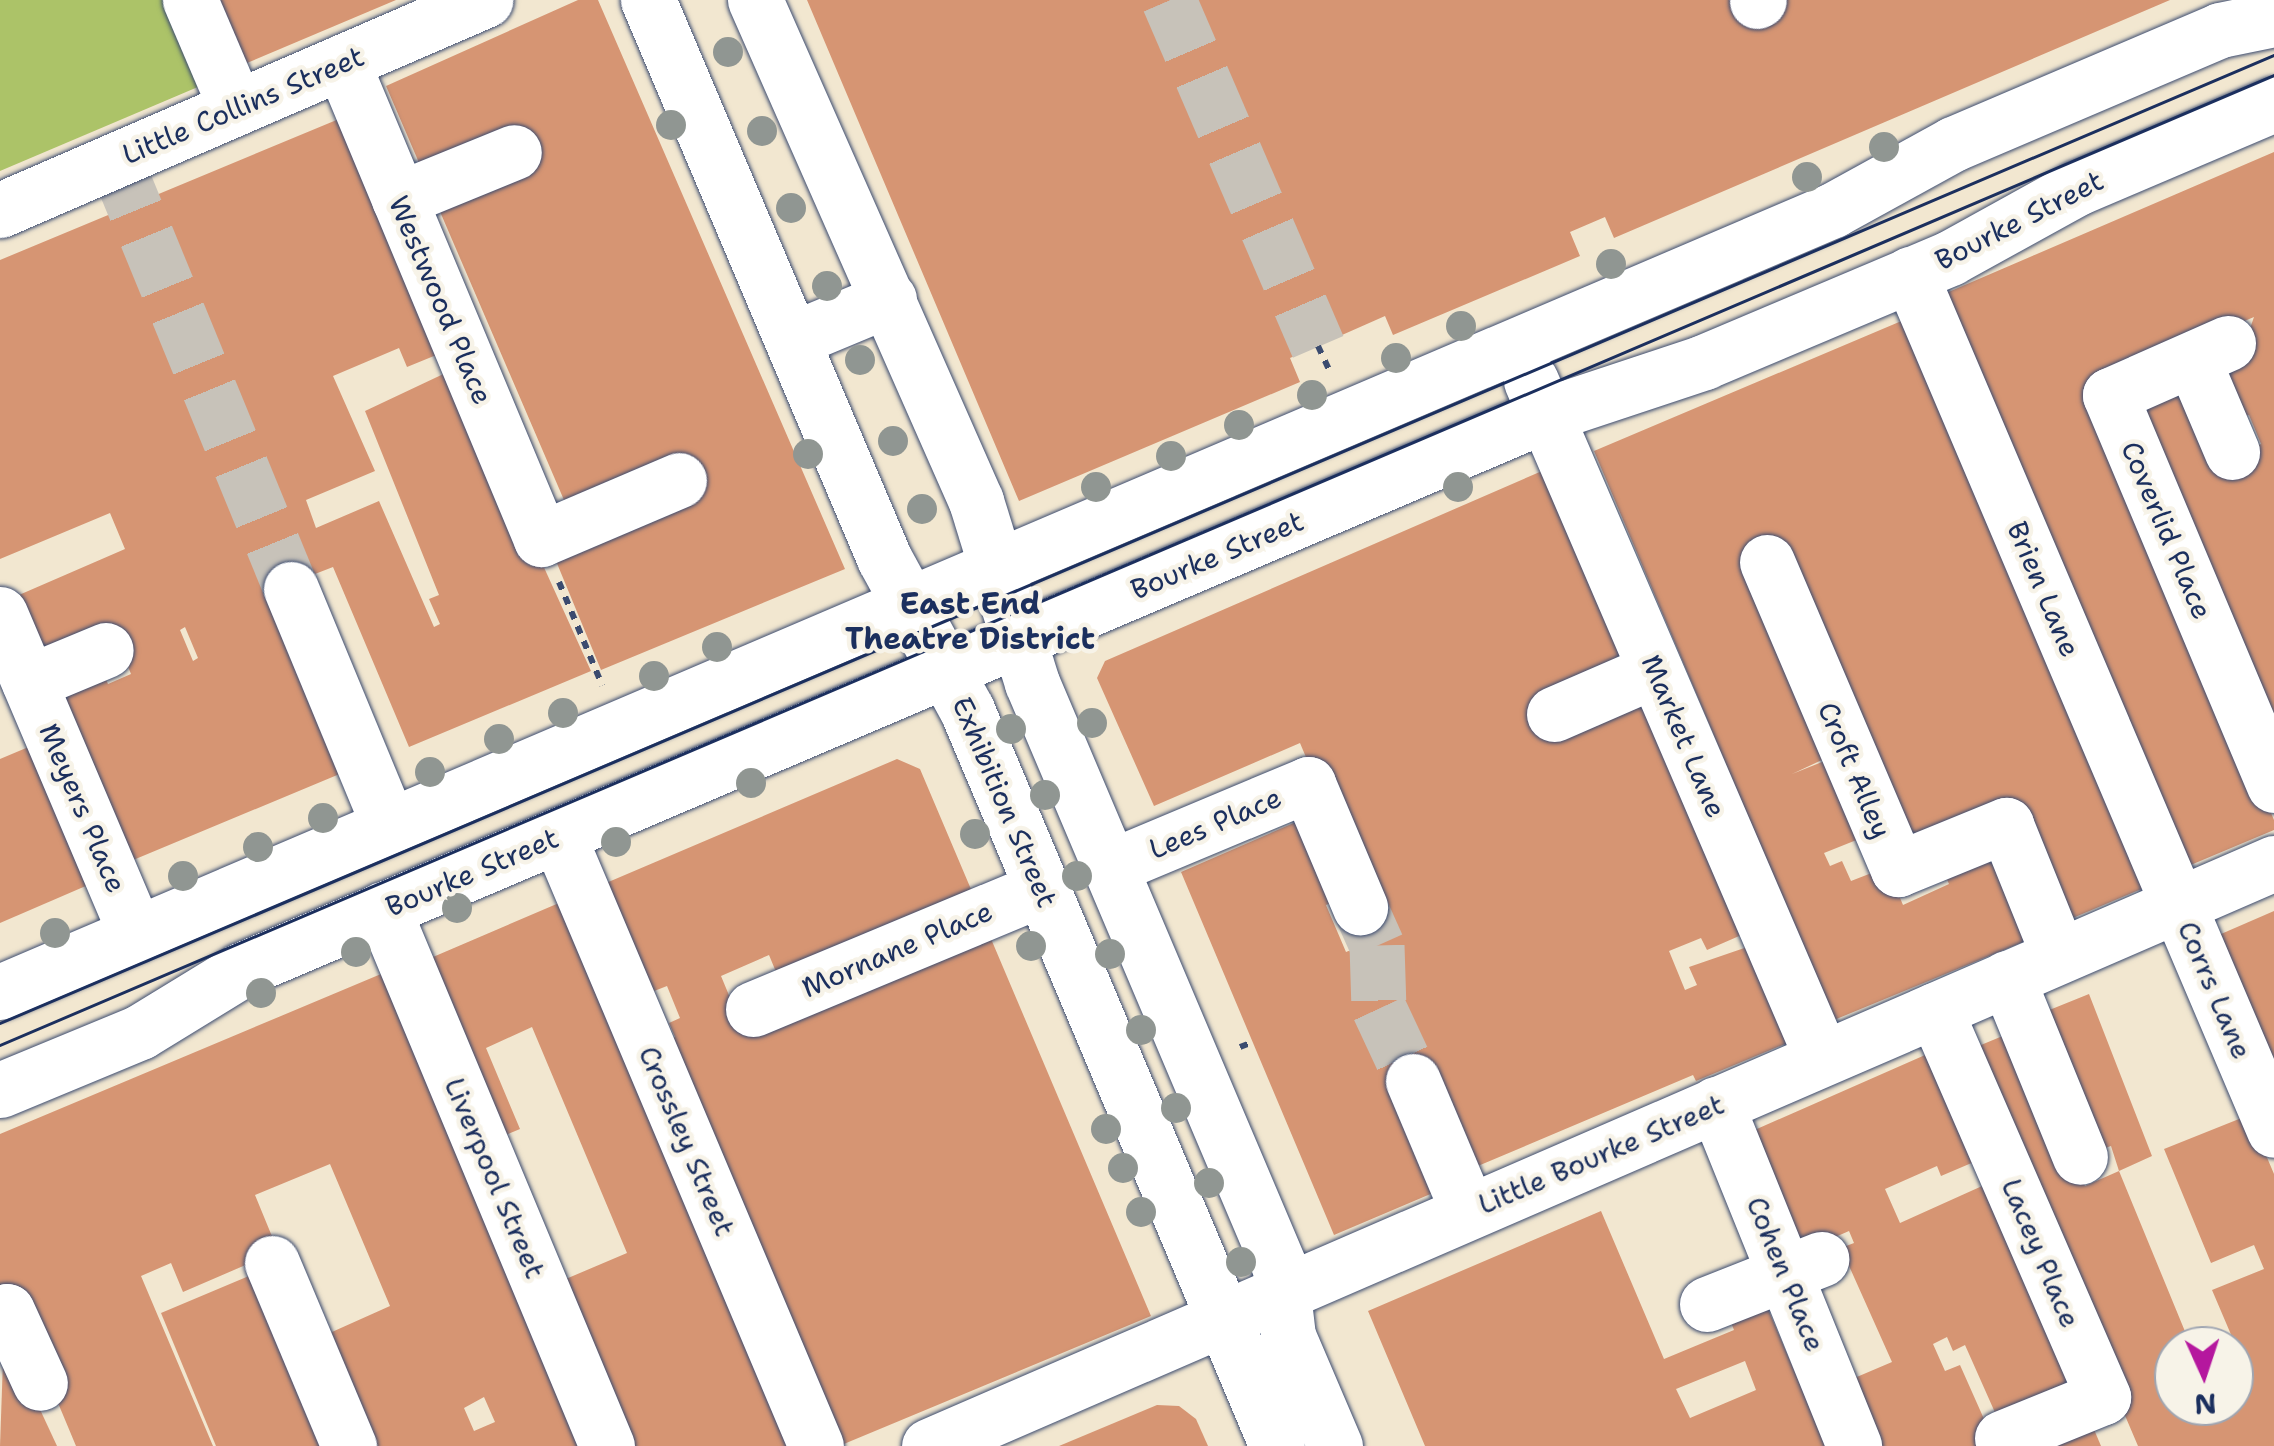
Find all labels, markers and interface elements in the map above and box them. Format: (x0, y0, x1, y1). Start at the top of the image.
street label: Little Collins Street (117, 39, 369, 171)
street label: Bourke Street (1929, 163, 2109, 277)
street label: Westwood Place (382, 191, 500, 409)
street label: Coverlid Place (2114, 436, 2220, 624)
street label: Bourke Street (1126, 504, 1308, 606)
street label: Brien Lane (2000, 516, 2088, 662)
district label: East End Theatre District (845, 586, 1095, 656)
street label: Market Lane (1635, 649, 1733, 823)
street label: Exhibition Street (945, 692, 1065, 912)
street label: Croft Alley (1811, 697, 1899, 843)
street label: Meyers Place (32, 718, 134, 898)
street label: Lees Place (1144, 780, 1286, 866)
street label: Bourke Street (381, 821, 563, 923)
street label: Mornane Place (797, 894, 997, 1004)
street label: Corrs Lane (2171, 916, 2259, 1064)
street label: Crossley Street (632, 1041, 742, 1241)
street label: Liverpool Street (438, 1073, 552, 1283)
street label: Little Bourke Street (1473, 1087, 1729, 1221)
street label: Lacey Place (1995, 1173, 2087, 1333)
street label: Cohen Place (1740, 1192, 1832, 1356)
north arrow (2154, 1326, 2254, 1426)
text: N (2193, 1384, 2218, 1424)

